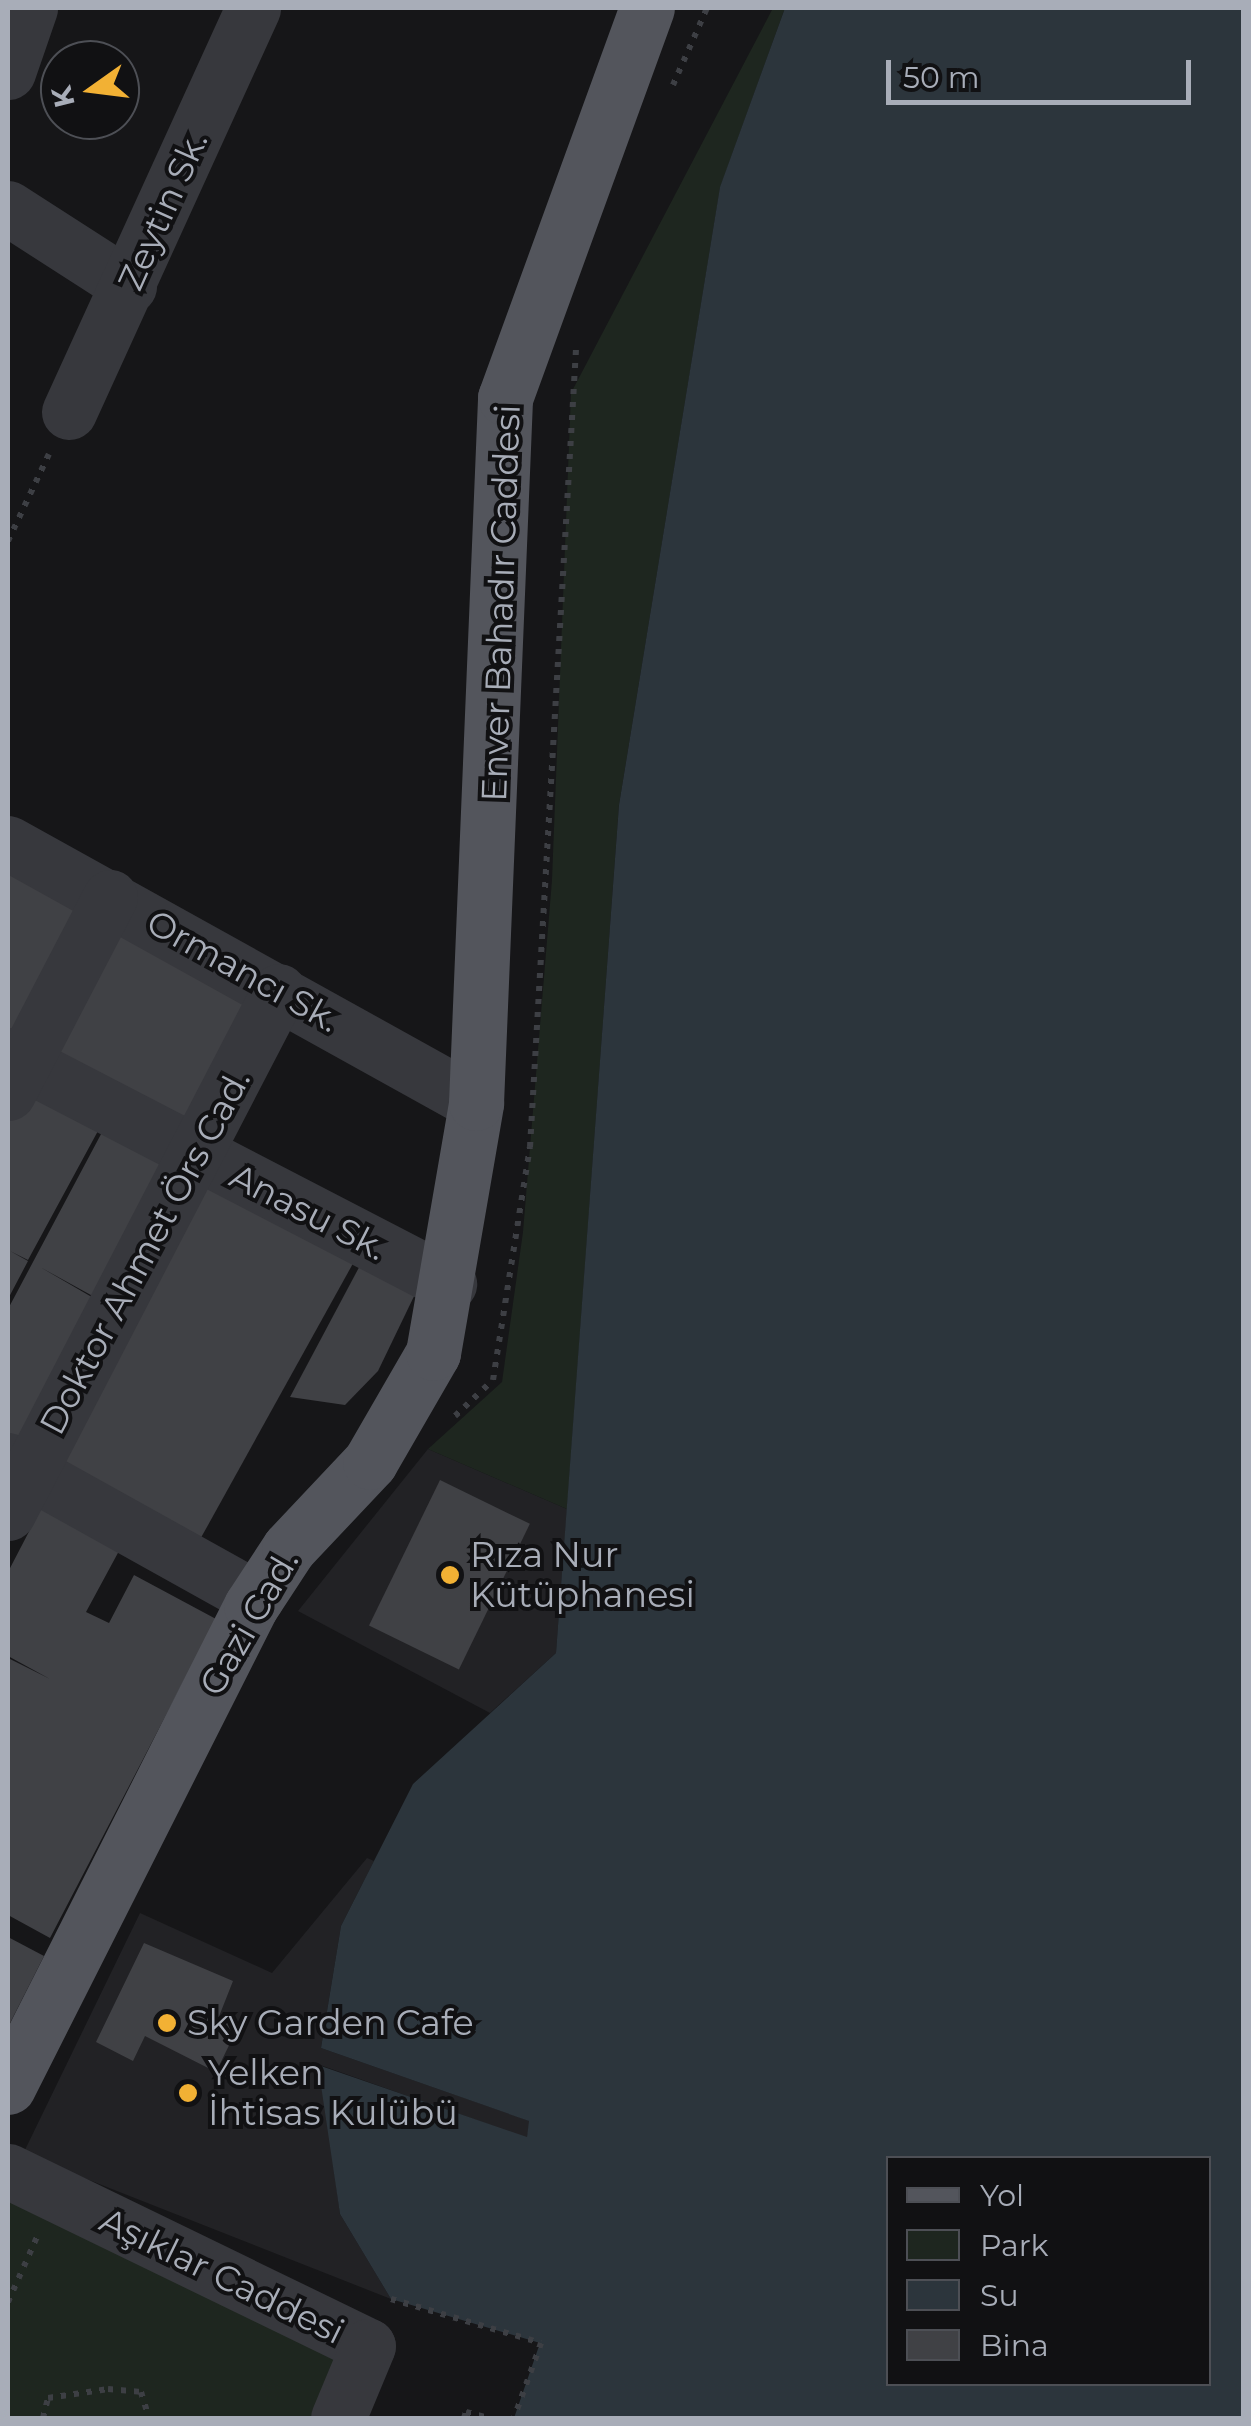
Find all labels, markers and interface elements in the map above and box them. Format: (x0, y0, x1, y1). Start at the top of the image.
north arrow (40, 40, 140, 140)
scale bar (891, 40, 1196, 102)
text: 50 m (903, 59, 980, 96)
text: K (44, 83, 82, 111)
street label: Zeytin Sk. (109, 125, 217, 297)
street label: Enver Bahadır Caddesi (473, 404, 529, 802)
street label: Ormancı Sk. (140, 901, 346, 1041)
street label: Doktor Ahmet Örs Cad. (31, 1063, 259, 1441)
street label: Anasu Sk. (223, 1155, 393, 1269)
place label: Rıza Nur Kütüphanesi (470, 1534, 695, 1616)
street label: Gazi Cad. (191, 1543, 307, 1703)
marker: Rıza Nur Kütüphanesi (439, 1564, 461, 1586)
place label: Sky Garden Cafe (187, 2002, 474, 2044)
marker: Sky Garden Cafe (156, 2012, 178, 2034)
place label: Yelken İhtisas Kulübü (208, 2052, 458, 2134)
marker: Yelken İhtisas Kulübü (177, 2082, 199, 2104)
legend (886, 2156, 1211, 2386)
text: Yol (980, 2177, 1024, 2214)
street label: Aşıklar Caddesi (93, 2199, 351, 2353)
text: Park (980, 2227, 1049, 2264)
text: Su (980, 2277, 1019, 2314)
text: Bina (980, 2327, 1049, 2364)

